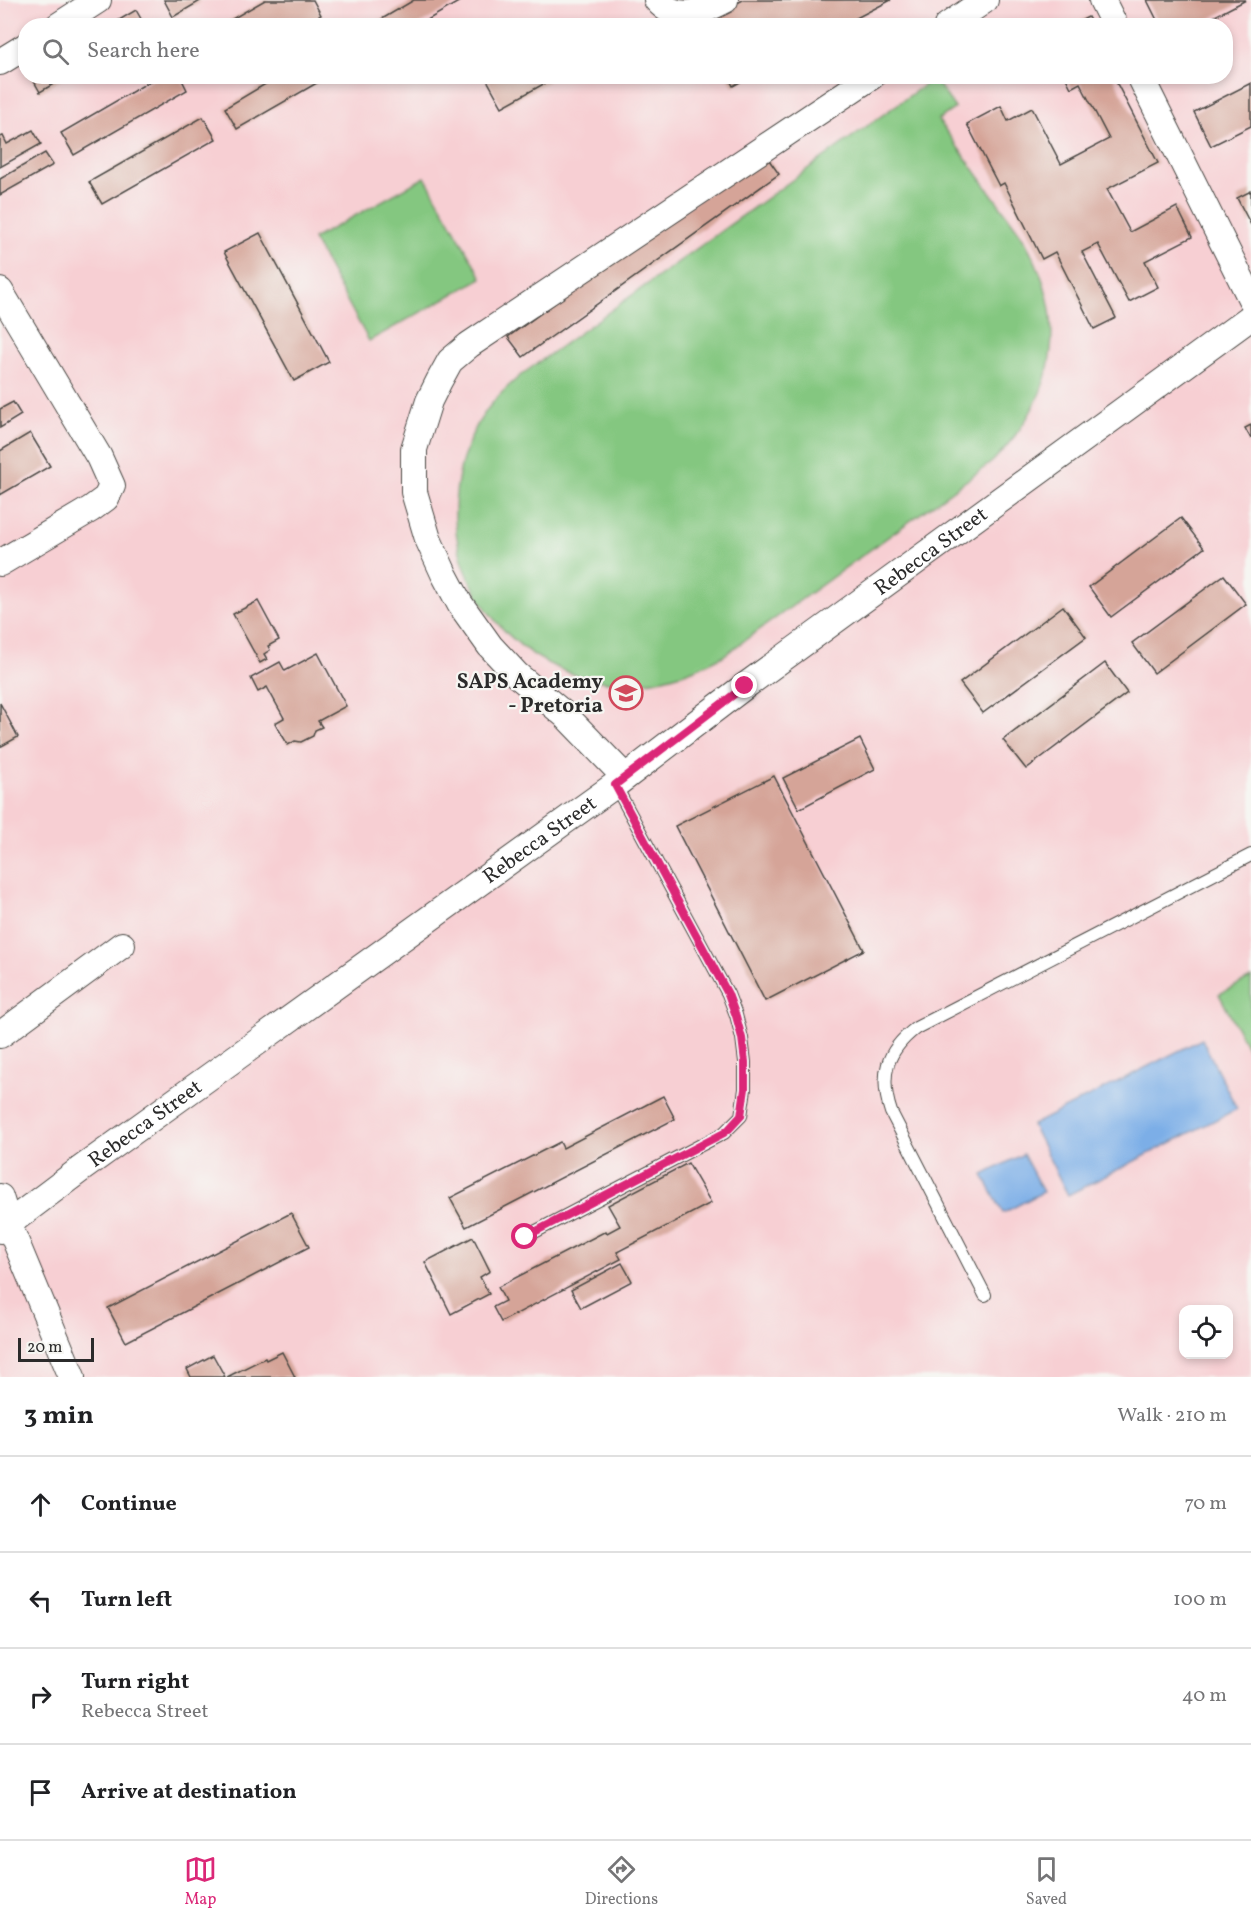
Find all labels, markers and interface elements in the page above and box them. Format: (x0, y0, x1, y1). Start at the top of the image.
search box (18, 18, 1233, 84)
icon: search (39, 35, 72, 68)
text: Search here (87, 36, 200, 67)
street label: Rebecca Street (869, 501, 994, 603)
place label: SAPS Academy - Pretoria (457, 668, 603, 721)
route end (731, 672, 757, 698)
school or university icon: SAPS Academy - Pretoria (608, 675, 644, 711)
street label: Rebecca Street (477, 790, 603, 891)
street label: Rebecca Street (83, 1073, 209, 1175)
route start (511, 1223, 537, 1249)
map controls (1179, 1305, 1233, 1359)
button: locate (1179, 1305, 1233, 1359)
scale bar (18, 1335, 94, 1362)
text: 20 m (27, 1337, 62, 1359)
text: 3 min (24, 1398, 94, 1434)
text: Walk · 210 m (1117, 1402, 1227, 1430)
icon: ahead (24, 1488, 57, 1521)
text: Continue (81, 1489, 177, 1520)
text: 70 m (1184, 1490, 1227, 1518)
icon: left (24, 1584, 57, 1617)
text: Turn left (81, 1585, 172, 1616)
text: 100 m (1173, 1586, 1227, 1614)
text: Turn right (81, 1667, 189, 1698)
icon: right (24, 1680, 57, 1713)
text: 40 m (1182, 1682, 1227, 1710)
text: Rebecca Street (81, 1698, 208, 1726)
icon: arrive (24, 1776, 57, 1809)
text: Arrive at destination (81, 1777, 297, 1808)
tab: Map (184, 1853, 217, 1911)
tab: Directions (585, 1853, 658, 1911)
tab: Saved (1026, 1853, 1067, 1911)

